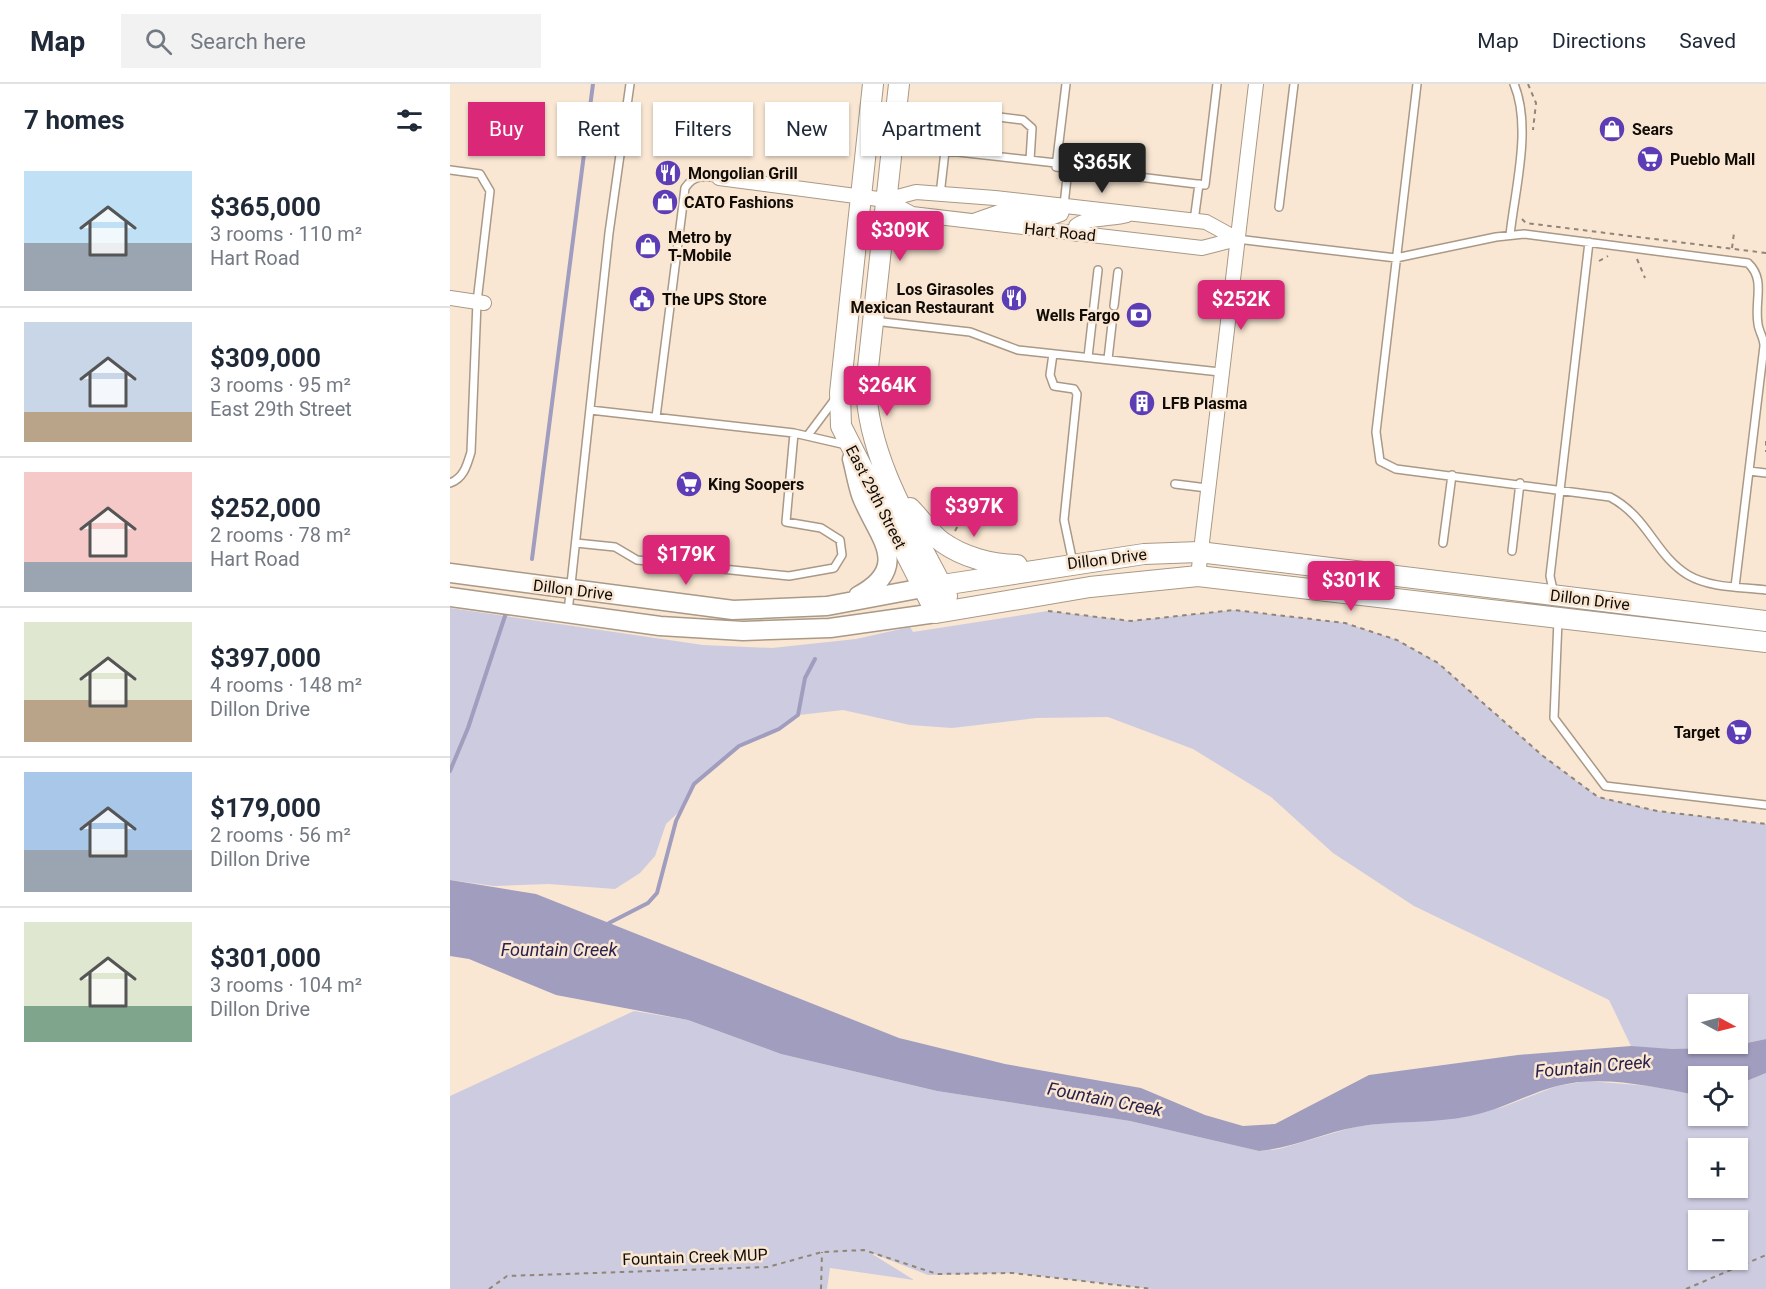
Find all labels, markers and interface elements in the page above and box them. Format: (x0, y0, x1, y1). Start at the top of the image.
search box (121, 14, 541, 68)
text: Map (30, 25, 85, 58)
icon: search (142, 25, 175, 58)
text: Search here (190, 29, 306, 54)
text: Map (1477, 29, 1519, 53)
text: Directions (1552, 29, 1646, 53)
text: Saved (1679, 29, 1736, 53)
chip: Buy (468, 102, 545, 156)
chip: Rent (557, 102, 641, 156)
chip: Filters (653, 102, 753, 156)
chip: New (765, 102, 849, 156)
chip: Apartment (861, 102, 1002, 156)
icon: filters (393, 104, 426, 137)
text: 7 homes (24, 105, 125, 135)
shop icon: Sears (1597, 114, 1627, 144)
place label: Sears (1632, 120, 1673, 139)
pin: $365K (1060, 143, 1144, 194)
supermarket icon: Pueblo Mall (1635, 144, 1665, 174)
text: $365K (1073, 150, 1131, 174)
place label: Pueblo Mall (1670, 150, 1755, 169)
restaurant icon: Mongolian Grill (653, 158, 683, 188)
place label: Mongolian Grill (688, 164, 798, 183)
shop icon: CATO Fashions (650, 187, 680, 217)
text: $365,000 (210, 192, 321, 222)
place label: CATO Fashions (684, 193, 794, 212)
icon: home (72, 195, 144, 267)
pin: $309K (858, 211, 942, 262)
text: $309K (871, 218, 929, 242)
street label: Hart Road (1023, 219, 1097, 245)
text: 3 rooms · 110 m² (210, 222, 362, 246)
place label: Metro by T-Mobile (668, 228, 733, 265)
shop icon: Metro by T-Mobile (633, 231, 663, 261)
text: Hart Road (210, 246, 300, 270)
place label: Los Girasoles Mexican Restaurant (851, 280, 995, 317)
pin: $252K (1199, 280, 1283, 331)
restaurant icon: Los Girasoles Mexican Restaurant (999, 283, 1029, 313)
public building icon: The UPS Store (627, 284, 657, 314)
text: $252K (1212, 287, 1270, 311)
place label: The UPS Store (662, 290, 767, 309)
bank icon: Wells Fargo (1124, 300, 1154, 330)
place label: Wells Fargo (1036, 306, 1120, 325)
text: $309,000 (210, 343, 321, 373)
icon: home (72, 346, 144, 418)
pin: $264K (845, 366, 929, 417)
text: 3 rooms · 95 m² (210, 373, 351, 397)
text: $264K (858, 373, 916, 397)
building icon: LFB Plasma (1127, 388, 1157, 418)
place label: LFB Plasma (1162, 394, 1248, 413)
text: East 29th Street (210, 397, 352, 421)
street label: East 29th Street (842, 442, 910, 552)
supermarket icon: King Soopers (674, 469, 704, 499)
place label: King Soopers (708, 475, 804, 494)
pin: $397K (932, 487, 1016, 538)
text: $252,000 (210, 493, 321, 523)
text: $397K (945, 494, 1003, 518)
icon: home (72, 496, 144, 568)
text: 2 rooms · 78 m² (210, 523, 351, 547)
pin: $179K (644, 535, 728, 586)
text: $179K (657, 542, 715, 566)
street label: Dillon Drive (1066, 545, 1148, 573)
text: Hart Road (210, 547, 300, 571)
pin: $301K (1309, 561, 1393, 612)
text: $301K (1322, 568, 1380, 592)
street label: Dillon Drive (532, 576, 614, 604)
street label: Dillon Drive (1549, 586, 1631, 614)
text: $397,000 (210, 643, 321, 673)
icon: home (72, 646, 144, 718)
text: 4 rooms · 148 m² (210, 673, 362, 697)
text: Dillon Drive (210, 697, 310, 721)
supermarket icon: Target (1724, 717, 1754, 747)
place label: Target (1674, 723, 1721, 742)
text: $179,000 (210, 793, 321, 823)
icon: home (72, 796, 144, 868)
text: 2 rooms · 56 m² (210, 823, 351, 847)
text: Dillon Drive (210, 847, 310, 871)
water label: Fountain Creek (501, 939, 618, 960)
text: $301,000 (210, 943, 321, 973)
icon: home (72, 946, 144, 1018)
text: 3 rooms · 104 m² (210, 973, 362, 997)
north arrow (1688, 994, 1748, 1054)
map controls (1688, 994, 1748, 1270)
text: Dillon Drive (210, 997, 310, 1021)
water label: Fountain Creek (1534, 1050, 1653, 1082)
button: locate (1688, 1066, 1748, 1126)
water label: Fountain Creek (1046, 1078, 1165, 1121)
button: + (1688, 1138, 1748, 1198)
button: − (1688, 1210, 1748, 1270)
street label: Fountain Creek MUP (622, 1245, 768, 1269)

